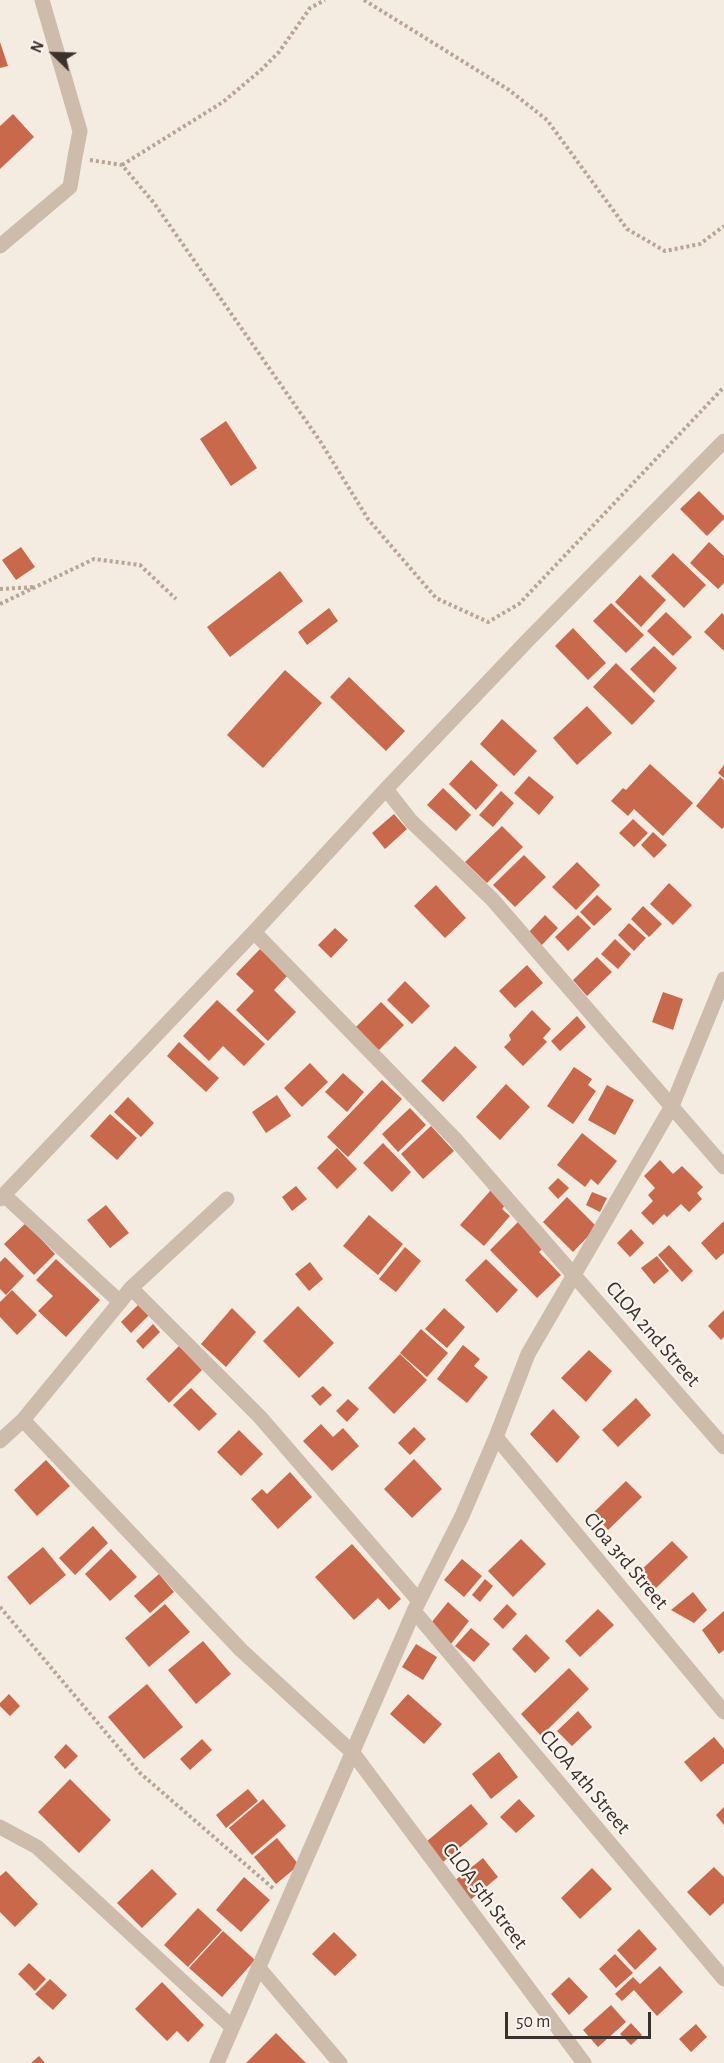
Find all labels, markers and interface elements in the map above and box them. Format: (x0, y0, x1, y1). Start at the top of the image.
north arrow (24, 24, 84, 84)
text: N (28, 39, 47, 55)
street label: CLOA 2nd Street (600, 1276, 706, 1392)
street label: Cloa 3rd Street (578, 1507, 674, 1615)
street label: CLOA 4th Street (534, 1725, 636, 1839)
street label: CLOA 5th Street (437, 1838, 533, 1954)
scale bar (508, 2000, 654, 2038)
text: 50 m (516, 2013, 550, 2031)

